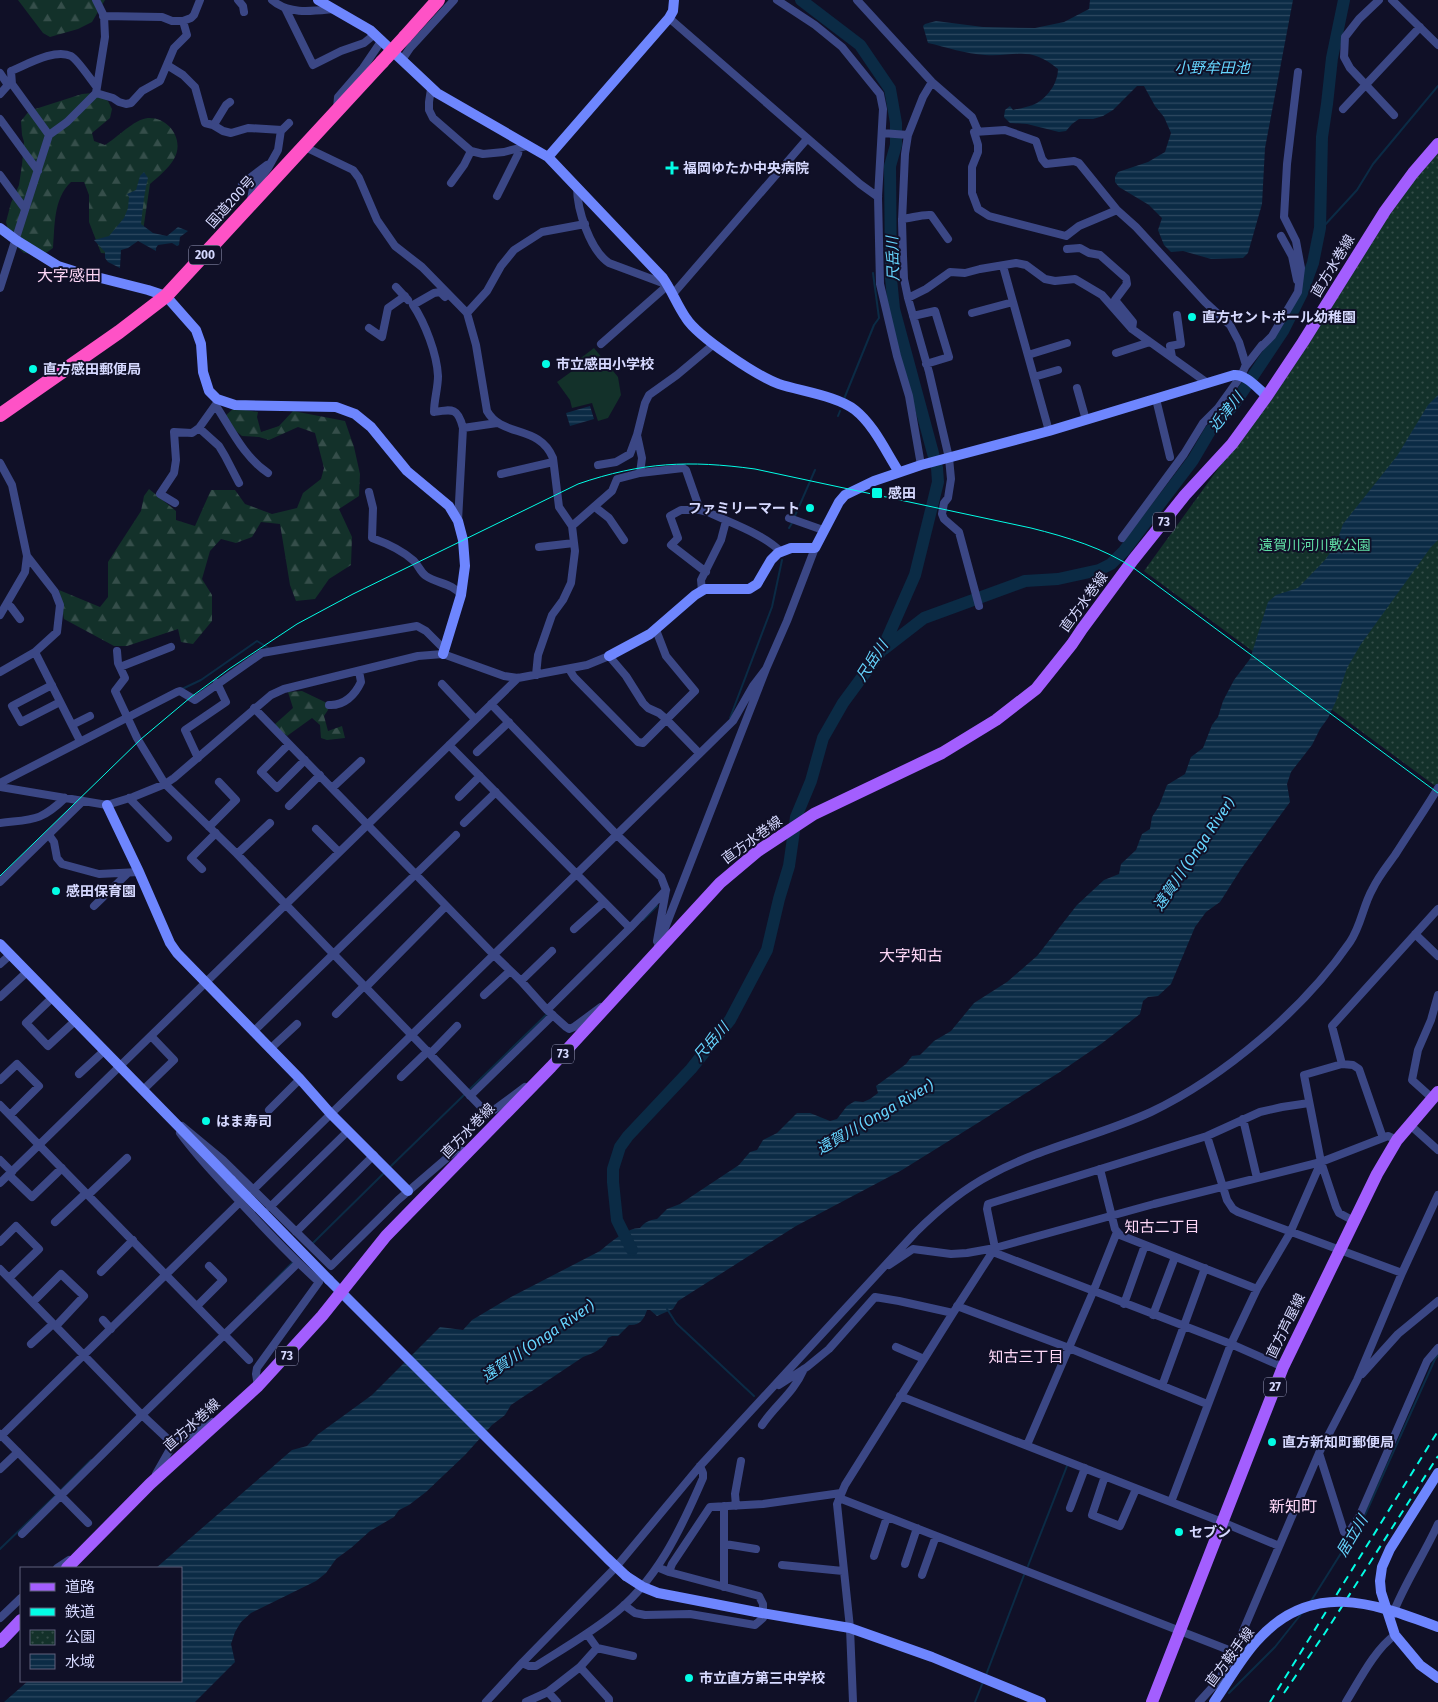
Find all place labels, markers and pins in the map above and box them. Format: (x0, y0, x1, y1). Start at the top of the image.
place label: 福岡ゆたか中央病院 (683, 160, 809, 177)
marker: 福岡ゆたか中央病院 (665, 161, 679, 175)
place label: 直方セントポール幼稚園 (1202, 309, 1356, 326)
marker: 直方セントポール幼稚園 (1186, 311, 1198, 323)
place label: 市立感田小学校 (556, 356, 654, 373)
marker: 市立感田小学校 (540, 358, 552, 370)
place label: 直方感田郵便局 (43, 361, 141, 378)
marker: 直方感田郵便局 (27, 363, 39, 375)
place label: 感田 (888, 485, 916, 502)
marker: 感田 (870, 486, 884, 500)
place label: ファミリーマート (688, 500, 800, 517)
marker: ファミリーマート (804, 502, 816, 514)
place label: 感田保育園 (66, 883, 136, 900)
marker: 感田保育園 (50, 885, 62, 897)
place label: はま寿司 (216, 1113, 272, 1130)
marker: はま寿司 (200, 1115, 212, 1127)
place label: 直方新知町郵便局 (1282, 1434, 1394, 1451)
marker: 直方新知町郵便局 (1266, 1436, 1278, 1448)
place label: セブン (1189, 1524, 1231, 1541)
marker: セブン (1173, 1526, 1185, 1538)
place label: 市立直方第三中学校 (699, 1670, 825, 1687)
marker: 市立直方第三中学校 (683, 1672, 695, 1684)

